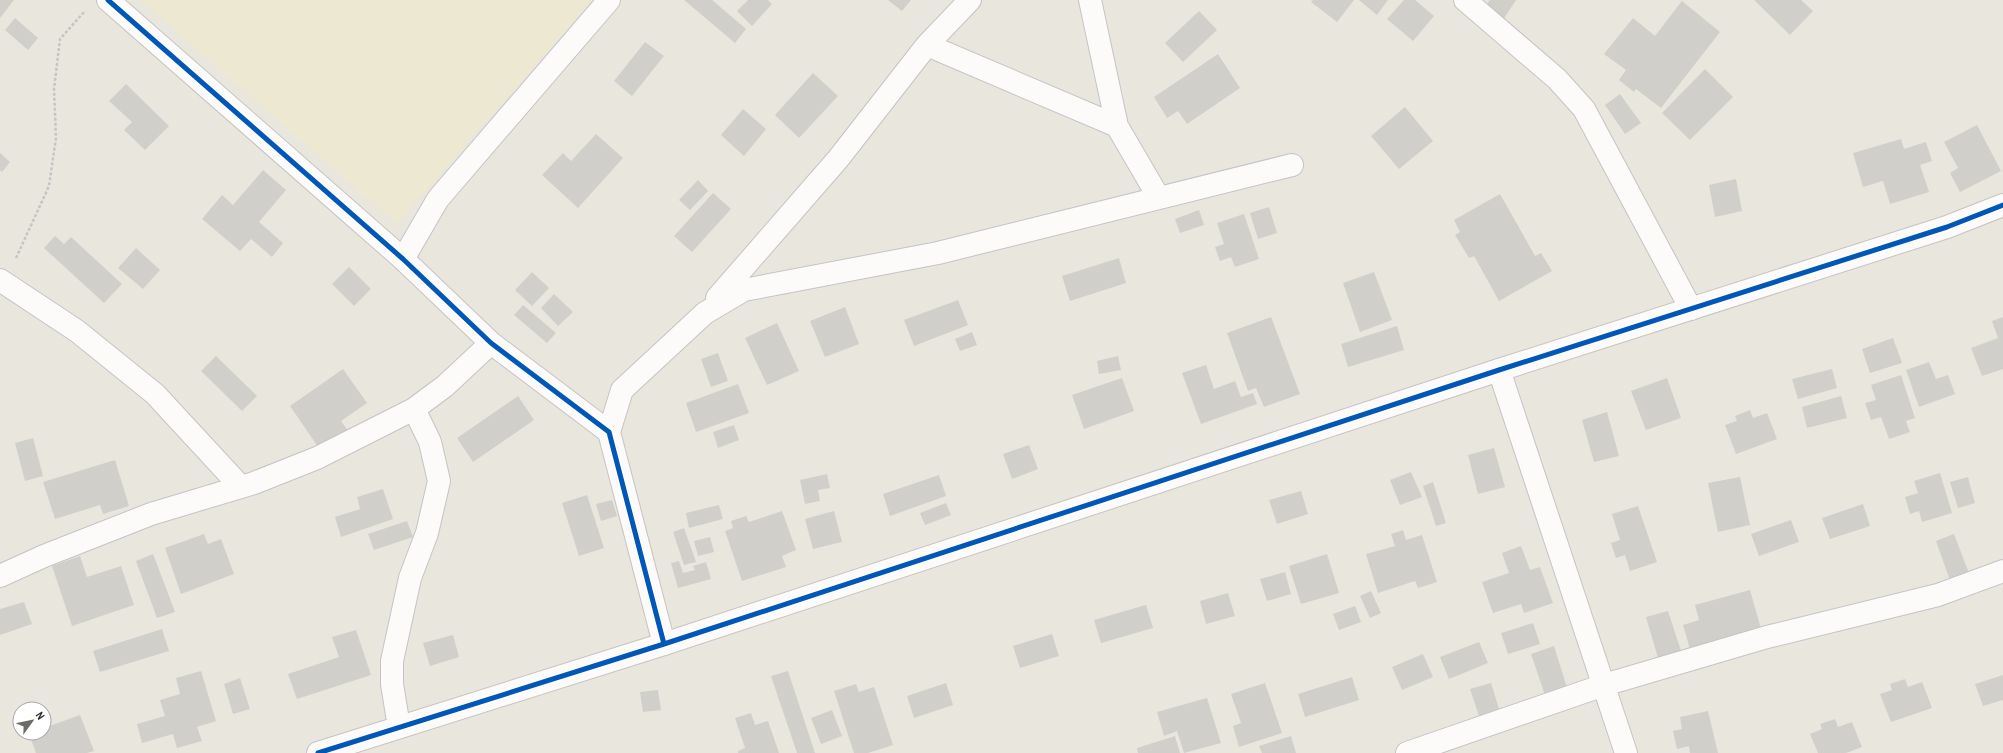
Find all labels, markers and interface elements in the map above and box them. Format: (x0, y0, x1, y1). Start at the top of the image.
north arrow (12, 701, 52, 741)
text: N (33, 709, 48, 722)

